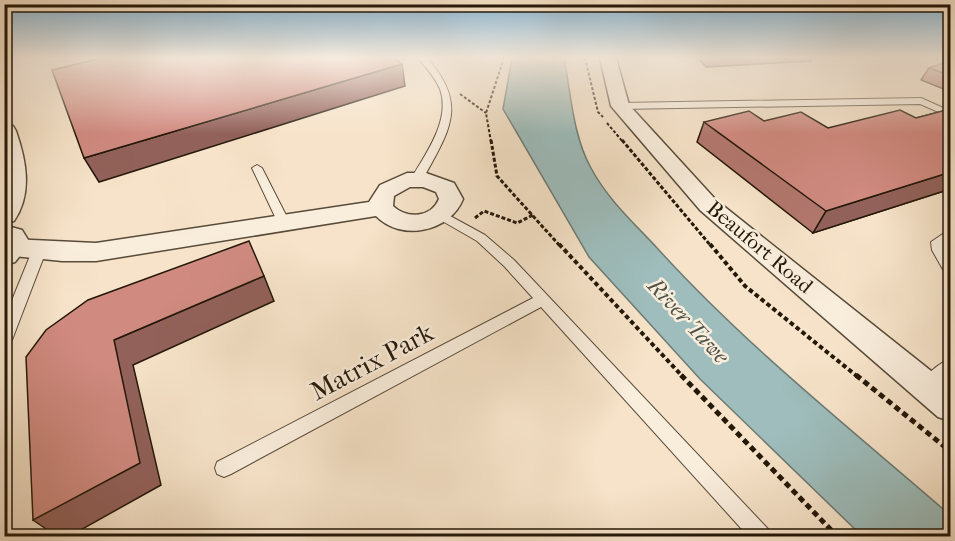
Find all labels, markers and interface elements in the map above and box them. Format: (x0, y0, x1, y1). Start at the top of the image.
street label: Beaufort Road (702, 196, 818, 298)
water label: River Tawe (641, 272, 735, 370)
street label: Matrix Park (305, 316, 439, 407)

